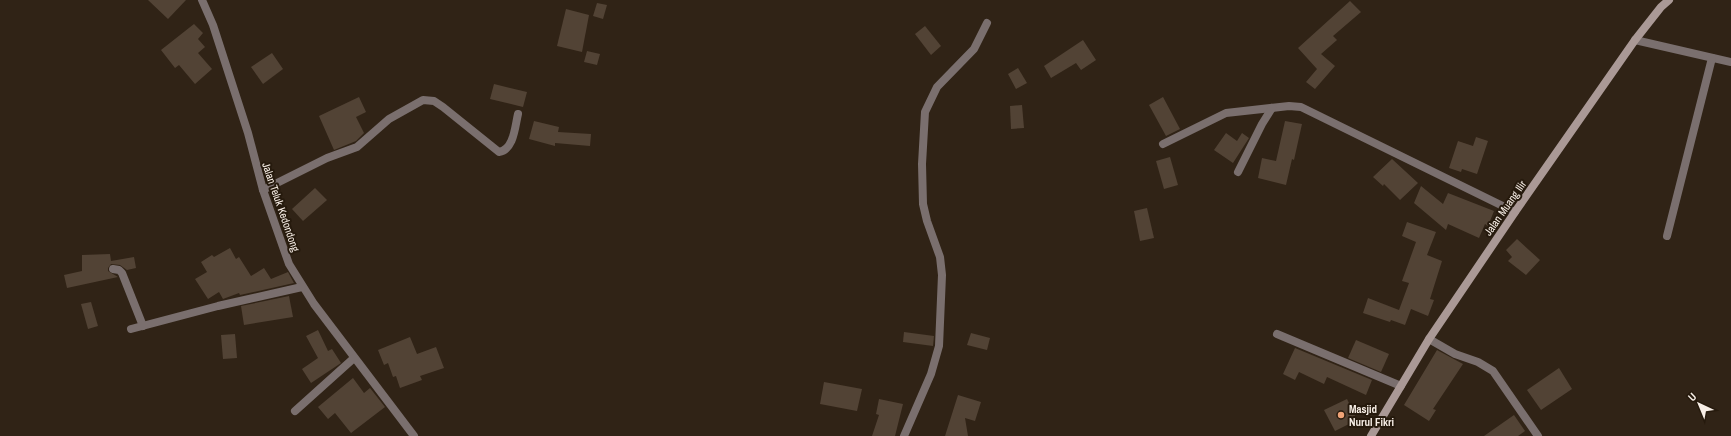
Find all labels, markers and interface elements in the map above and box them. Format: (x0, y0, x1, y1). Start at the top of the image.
street label: Jalan Teluk Kedondong (259, 160, 303, 254)
street label: Jalan Muang Ilir (1481, 178, 1529, 238)
north arrow (1679, 384, 1719, 424)
text: U (1685, 390, 1699, 404)
place label: Masjid Nurul Fikri (1349, 402, 1394, 429)
marker: Masjid Nurul Fikri (1336, 410, 1346, 420)

